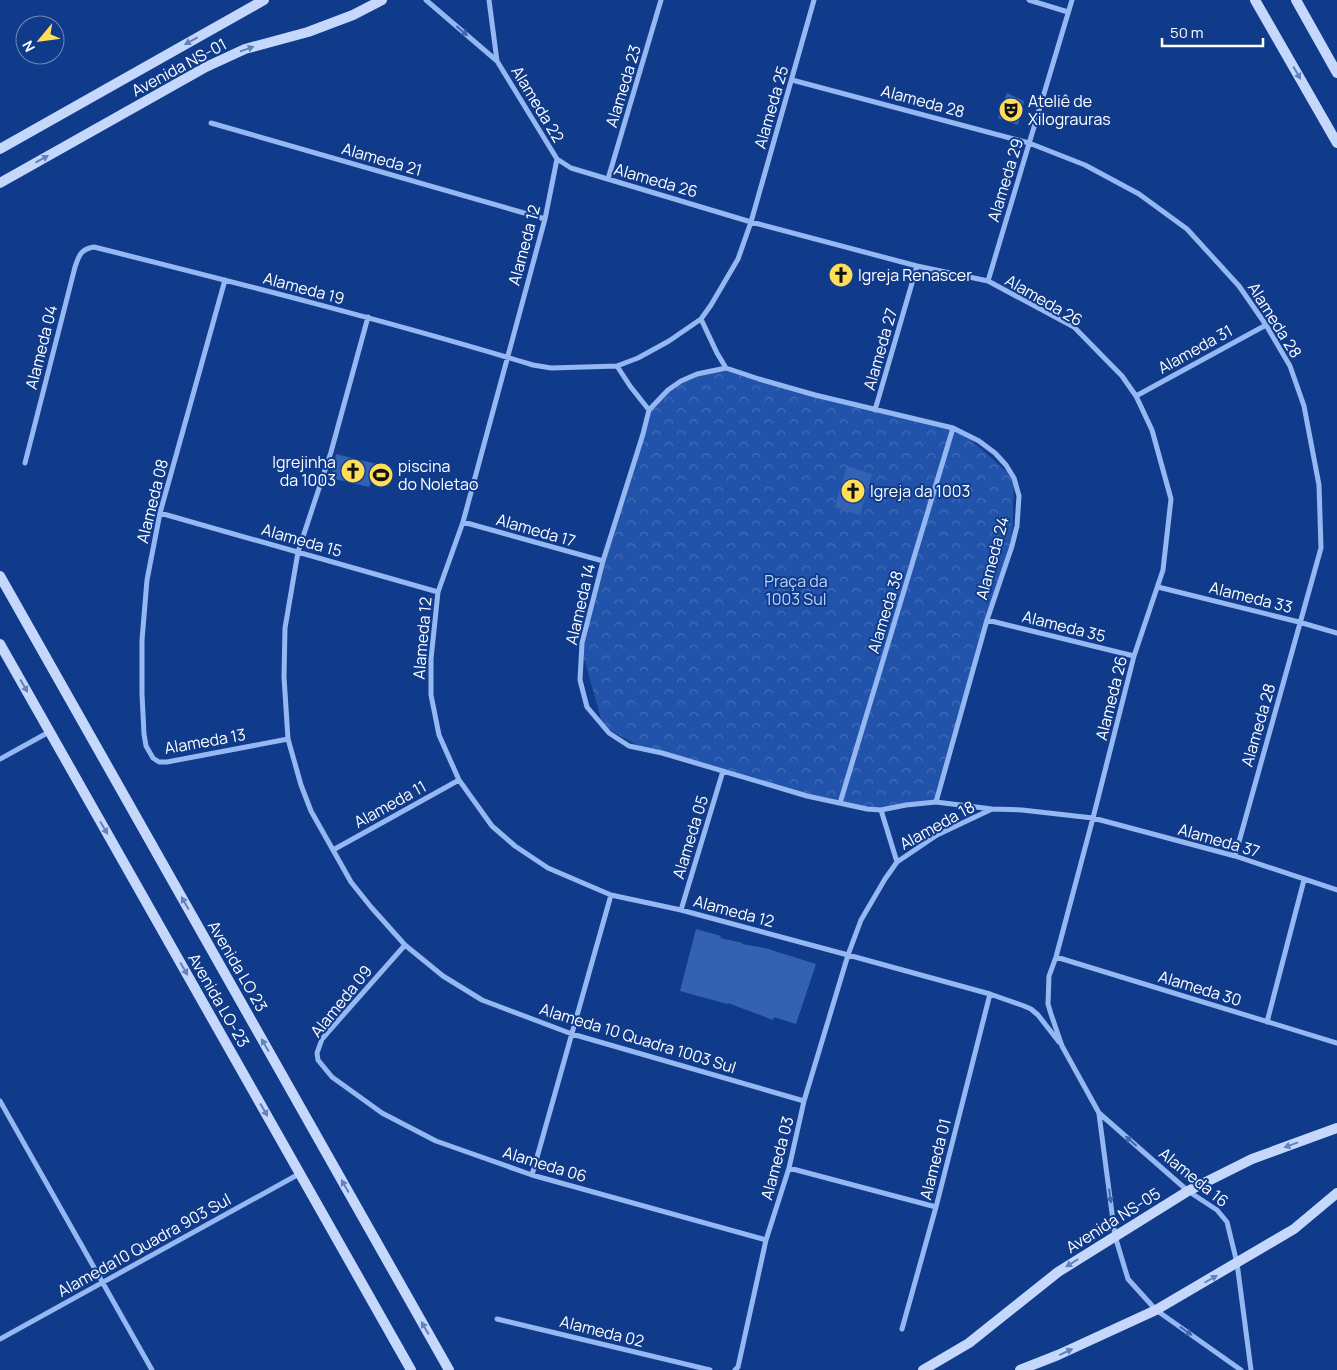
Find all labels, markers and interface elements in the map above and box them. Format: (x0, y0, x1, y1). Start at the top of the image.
north arrow (15, 15, 65, 65)
scale bar (1162, 15, 1263, 47)
text: 50 m (1170, 22, 1204, 43)
one-way arrow (455, 25, 468, 36)
street label: Avenida NS-01 (128, 33, 230, 101)
one-way arrow (184, 37, 199, 45)
text: N (17, 38, 39, 56)
street label: Alameda 23 (600, 42, 646, 130)
one-way arrow (240, 45, 255, 53)
street label: Alameda 22 (507, 62, 569, 146)
street label: Alameda 25 (749, 63, 793, 151)
one-way arrow (1293, 65, 1301, 80)
street label: Alameda 28 (879, 79, 967, 123)
place label: Ateliê de Xilograuras (1028, 90, 1111, 130)
theatre icon: Ateliê de Xilograuras (998, 97, 1024, 123)
street label: Alameda 29 (982, 136, 1028, 224)
street label: Alameda 21 (339, 137, 425, 181)
one-way arrow (36, 155, 49, 164)
street label: Alameda 26 (612, 158, 700, 202)
street label: Alameda 12 (503, 202, 545, 288)
church icon: Igreja Renascer (828, 262, 854, 288)
place label: Igreja Renascer (858, 264, 972, 286)
street label: Alameda 19 (261, 267, 347, 309)
street label: Alameda 26 (1001, 269, 1087, 331)
street label: Alameda 28 (1243, 278, 1307, 362)
street label: Alameda 04 (20, 302, 62, 392)
street label: Alameda 27 (858, 305, 902, 393)
street label: Alameda 31 (1154, 319, 1236, 379)
place label: Igrejinha da 1003 (272, 451, 336, 491)
place label: piscina do Noletao (398, 455, 478, 495)
street label: Alameda 08 (131, 456, 173, 546)
church icon: Igrejinha da 1003 (340, 458, 366, 484)
sports icon: piscina do Noletao (368, 462, 394, 488)
church icon: Igreja da 1003 (840, 478, 866, 504)
place label: Igreja da 1003 (870, 480, 970, 502)
street label: Alameda 17 (494, 508, 578, 552)
street label: Alameda 24 (970, 514, 1014, 602)
street label: Alameda 15 (259, 518, 345, 562)
street label: Alameda 14 (560, 561, 600, 647)
street label: Alameda 38 (862, 568, 908, 656)
park label: Praça da 1003 Sul (764, 570, 828, 610)
street label: Alameda 33 (1207, 576, 1295, 618)
street label: Alameda 12 (407, 596, 437, 680)
street label: Alameda 35 (1020, 605, 1108, 647)
street label: Alameda 26 (1090, 653, 1132, 743)
one-way arrow (20, 679, 28, 694)
street label: Alameda 28 (1236, 681, 1280, 769)
street label: Alameda 13 (163, 723, 247, 759)
street label: Alameda 11 (350, 775, 430, 833)
street label: Alameda 05 (667, 793, 713, 881)
street label: Alameda 18 (895, 795, 979, 855)
street label: Alameda 37 (1176, 818, 1262, 862)
one-way arrow (100, 820, 108, 835)
street label: Alameda 12 (691, 890, 777, 932)
one-way arrow (181, 897, 190, 910)
street label: Avenida LO 23 (203, 916, 273, 1016)
street label: Avenida LO-23 (183, 949, 255, 1051)
street label: Alameda 09 (305, 960, 377, 1042)
one-way arrow (180, 962, 189, 976)
street label: Alameda 30 (1156, 965, 1244, 1011)
street label: Alameda 10 Quadra 1003 Sul (537, 998, 739, 1078)
one-way arrow (261, 1038, 270, 1051)
one-way arrow (260, 1104, 269, 1117)
street label: Alameda 03 (755, 1114, 799, 1202)
street label: Alameda 01 (914, 1116, 956, 1202)
one-way arrow (1125, 1135, 1137, 1147)
street label: Alameda 06 (500, 1141, 590, 1187)
one-way arrow (1283, 1141, 1298, 1149)
street label: Alameda 16 (1155, 1142, 1233, 1212)
one-way arrow (341, 1180, 350, 1193)
street label: Avenida NS-05 (1061, 1182, 1165, 1258)
street label: Alameda10 Quadra 903 Sul (53, 1188, 235, 1302)
one-way arrow (1106, 1189, 1114, 1205)
one-way arrow (1065, 1259, 1078, 1268)
one-way arrow (1204, 1274, 1217, 1283)
street label: Alameda 02 (558, 1310, 646, 1352)
one-way arrow (421, 1321, 430, 1334)
one-way arrow (1179, 1326, 1192, 1336)
one-way arrow (1058, 1347, 1073, 1356)

